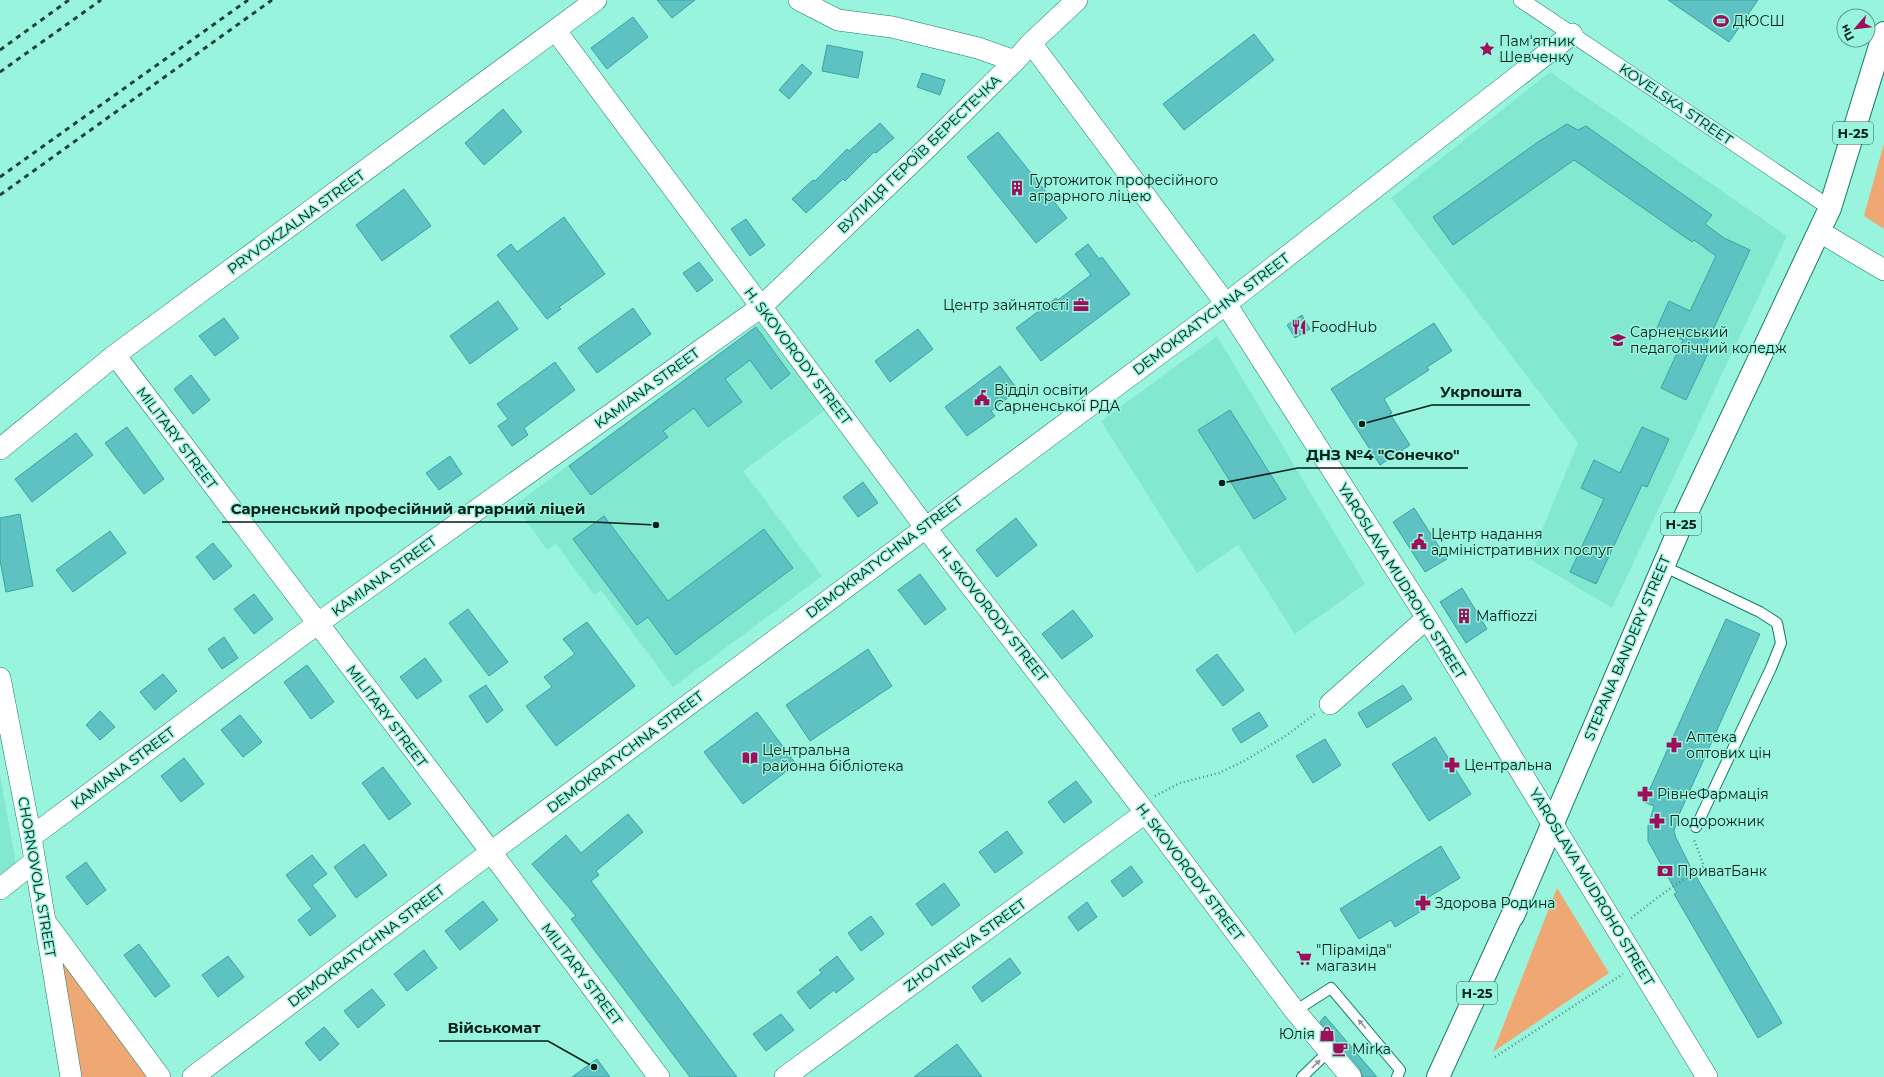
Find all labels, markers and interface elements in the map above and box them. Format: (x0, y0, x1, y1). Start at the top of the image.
north arrow (1836, 8, 1876, 48)
sports icon: ДЮСШ (1712, 12, 1730, 30)
place label: ДЮСШ (1733, 12, 1785, 30)
text: Пн (1837, 22, 1857, 43)
place label: Пам'ятник Шевченку (1499, 32, 1575, 66)
place icon: Пам'ятник Шевченку (1478, 40, 1496, 58)
street label: KOVELSKA STREET (1616, 59, 1736, 149)
street label: ВУЛИЦЯ ГЕРОЇВ БЕРЕСТЕЧКА (833, 71, 1005, 237)
road number: Н-25 (1833, 122, 1873, 144)
street label: PRYVOKZALNA STREET (224, 166, 368, 278)
place label: Гуртожиток професійного аграрного ліцею (1029, 171, 1218, 205)
building icon: Гуртожиток професійного аграрного ліцею (1008, 179, 1026, 197)
street label: DEMOKRATYCHNA STREET (1129, 249, 1293, 379)
street label: H. SKOVORODY STREET (740, 284, 856, 428)
place label: Центр зайнятості (943, 296, 1069, 314)
office icon: Центр зайнятості (1072, 296, 1090, 314)
restaurant icon: FoodHub (1290, 318, 1308, 336)
place label: FoodHub (1311, 318, 1377, 336)
place label: Сарненський педагогічний коледж (1630, 323, 1787, 357)
school or university icon: Сарненський педагогічний коледж (1609, 331, 1627, 349)
street label: KAMIANA STREET (591, 344, 703, 432)
callout: Укрпошта (1432, 378, 1530, 405)
place label: Відділ освіти Сарненської РДА (994, 381, 1121, 415)
text: Укрпошта (1440, 382, 1522, 401)
street label: MILITARY STREET (133, 383, 221, 493)
public building icon: Відділ освіти Сарненської РДА (973, 389, 991, 407)
callout: ДНЗ №4 "Сонечко" (1298, 441, 1468, 468)
text: ДНЗ №4 "Сонечко" (1306, 445, 1460, 464)
street label: YAROSLAVA MUDROHO STREET (1334, 480, 1470, 682)
street label: DEMOKRATYCHNA STREET (802, 492, 966, 622)
callout: Сарненський професійний аграрний ліцей (222, 495, 593, 522)
text: Сарненський професійний аграрний ліцей (231, 499, 585, 518)
road number: Н-25 (1661, 513, 1701, 535)
place label: Центр надання адміністративних послуг (1431, 525, 1613, 559)
street label: KAMIANA STREET (328, 532, 440, 620)
public building icon: Центр надання адміністративних послуг (1410, 533, 1428, 551)
street label: H. SKOVORODY STREET (934, 542, 1052, 686)
street label: STEPANA BANDERY STREET (1580, 553, 1674, 743)
building icon: Maffiozzi (1455, 607, 1473, 625)
place label: Maffiozzi (1476, 607, 1538, 625)
street label: MILITARY STREET (343, 661, 431, 771)
street label: DEMOKRATYCHNA STREET (543, 687, 707, 817)
street label: KAMIANA STREET (67, 723, 179, 813)
place label: Аптека оптових цін (1686, 728, 1772, 762)
pharmacy icon: Аптека оптових цін (1665, 736, 1683, 754)
place label: Центральна районна бібліотека (762, 741, 904, 775)
library icon: Центральна районна бібліотека (741, 749, 759, 767)
pharmacy icon: Центральна (1443, 756, 1461, 774)
place label: Центральна (1464, 756, 1552, 774)
street label: YAROSLAVA MUDROHO STREET (1526, 785, 1658, 989)
pharmacy icon: РівнеФармація (1636, 785, 1654, 803)
place label: РівнеФармація (1657, 785, 1769, 803)
street label: CHORNOVOLA STREET (14, 795, 60, 959)
street label: H. SKOVORODY STREET (1132, 800, 1248, 944)
pharmacy icon: Подорожник (1648, 812, 1666, 830)
place label: Подорожник (1669, 812, 1764, 830)
bank icon: ПриватБанк (1656, 862, 1674, 880)
place label: ПриватБанк (1677, 862, 1767, 880)
street label: DEMOKRATYCHNA STREET (284, 881, 448, 1011)
pharmacy icon: Здорова Родина (1414, 894, 1432, 912)
place label: Здорова Родина (1435, 894, 1556, 912)
street label: ZHOVTNEVA STREET (900, 895, 1030, 995)
street label: MILITARY STREET (538, 919, 626, 1029)
place label: "Піраміда" магазин (1316, 941, 1392, 975)
supermarket icon: "Піраміда" магазин (1295, 949, 1313, 967)
road number: Н-25 (1457, 982, 1497, 1004)
callout: Військомат (439, 1014, 548, 1041)
text: Військомат (448, 1018, 540, 1037)
one-way arrow (1357, 1019, 1366, 1030)
place label: Юлія (1279, 1025, 1315, 1043)
shop icon: Юлія (1318, 1025, 1336, 1043)
cafe icon: Mirka (1331, 1040, 1349, 1058)
place label: Mirka (1352, 1040, 1391, 1058)
one-way arrow (1311, 1059, 1321, 1069)

